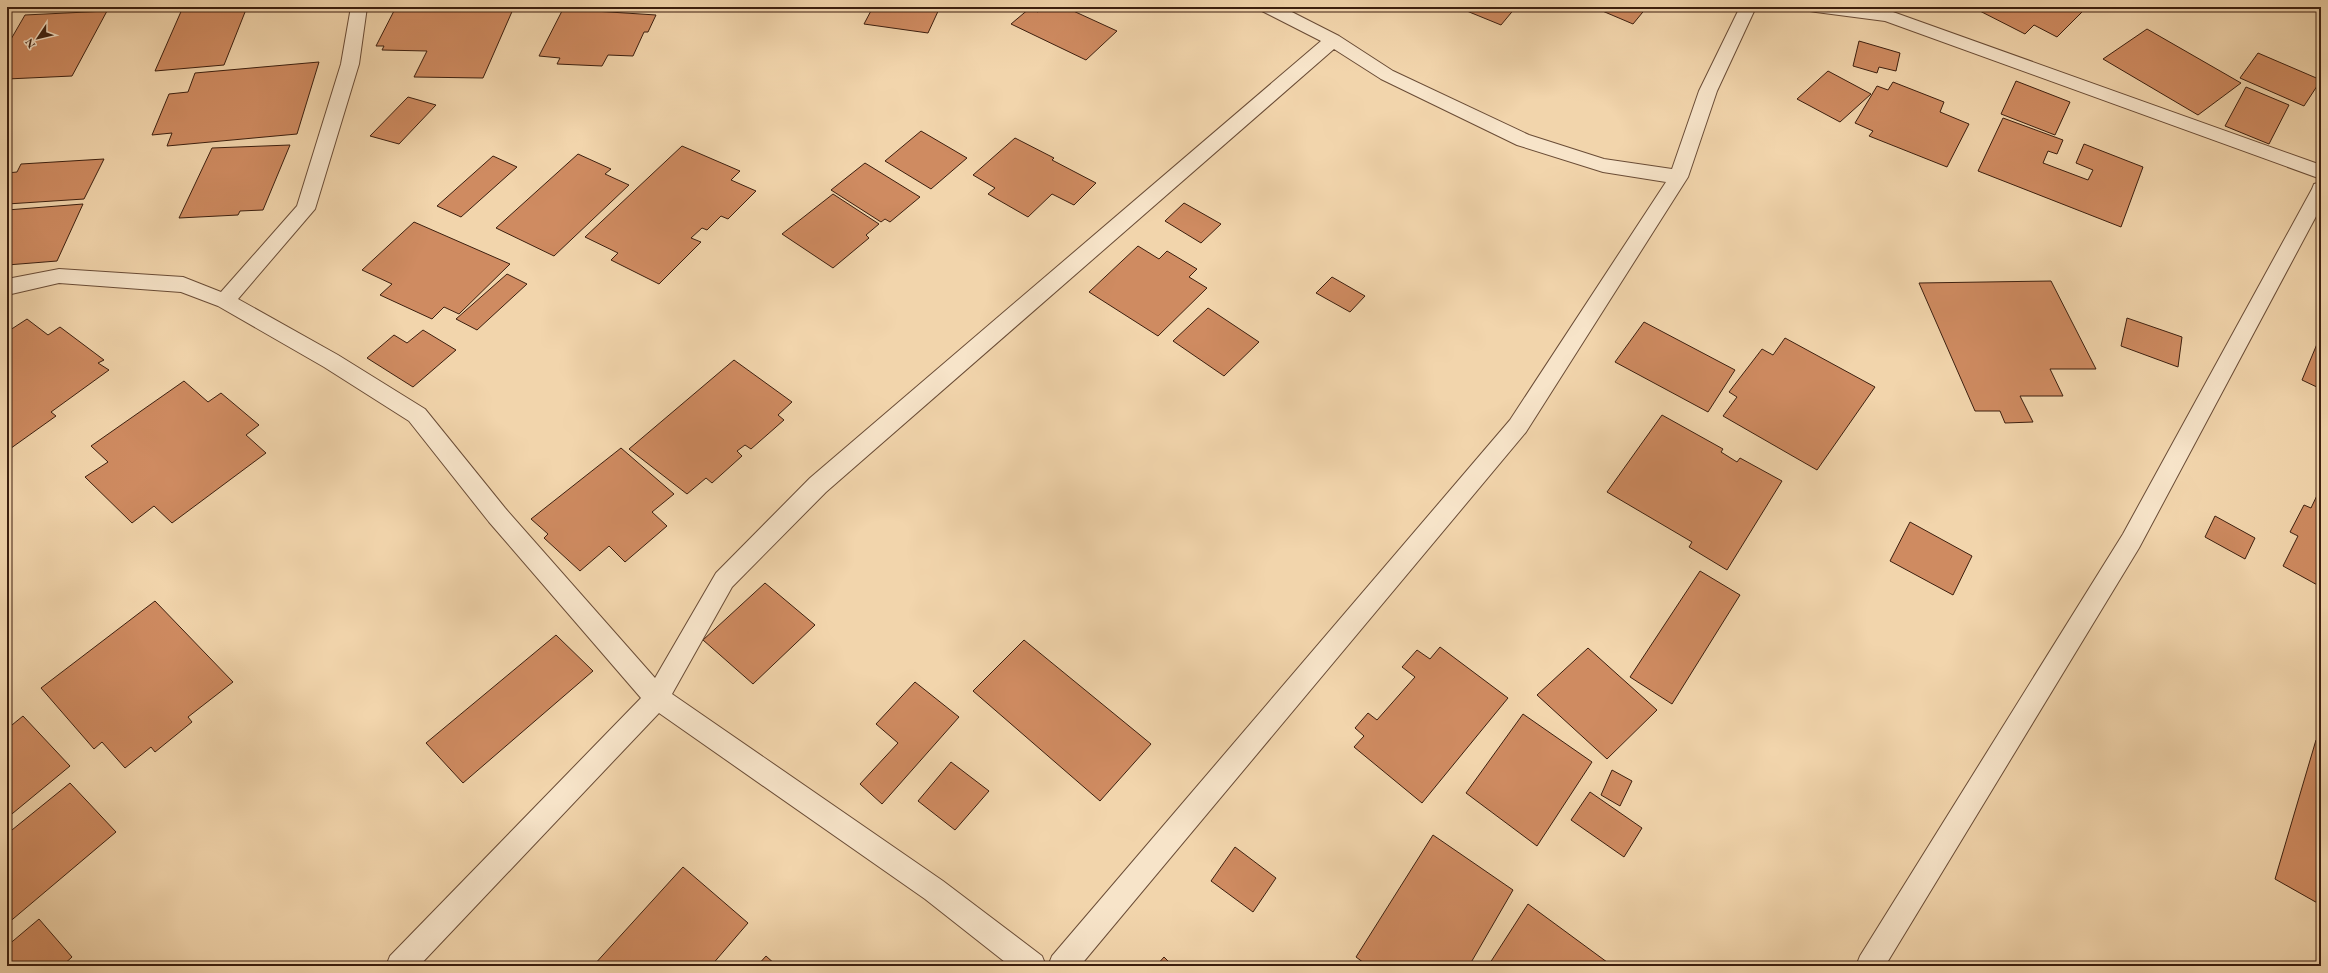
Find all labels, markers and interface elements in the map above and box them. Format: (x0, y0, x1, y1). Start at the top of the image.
north arrow (18, 18, 58, 58)
text: N (21, 36, 38, 51)

